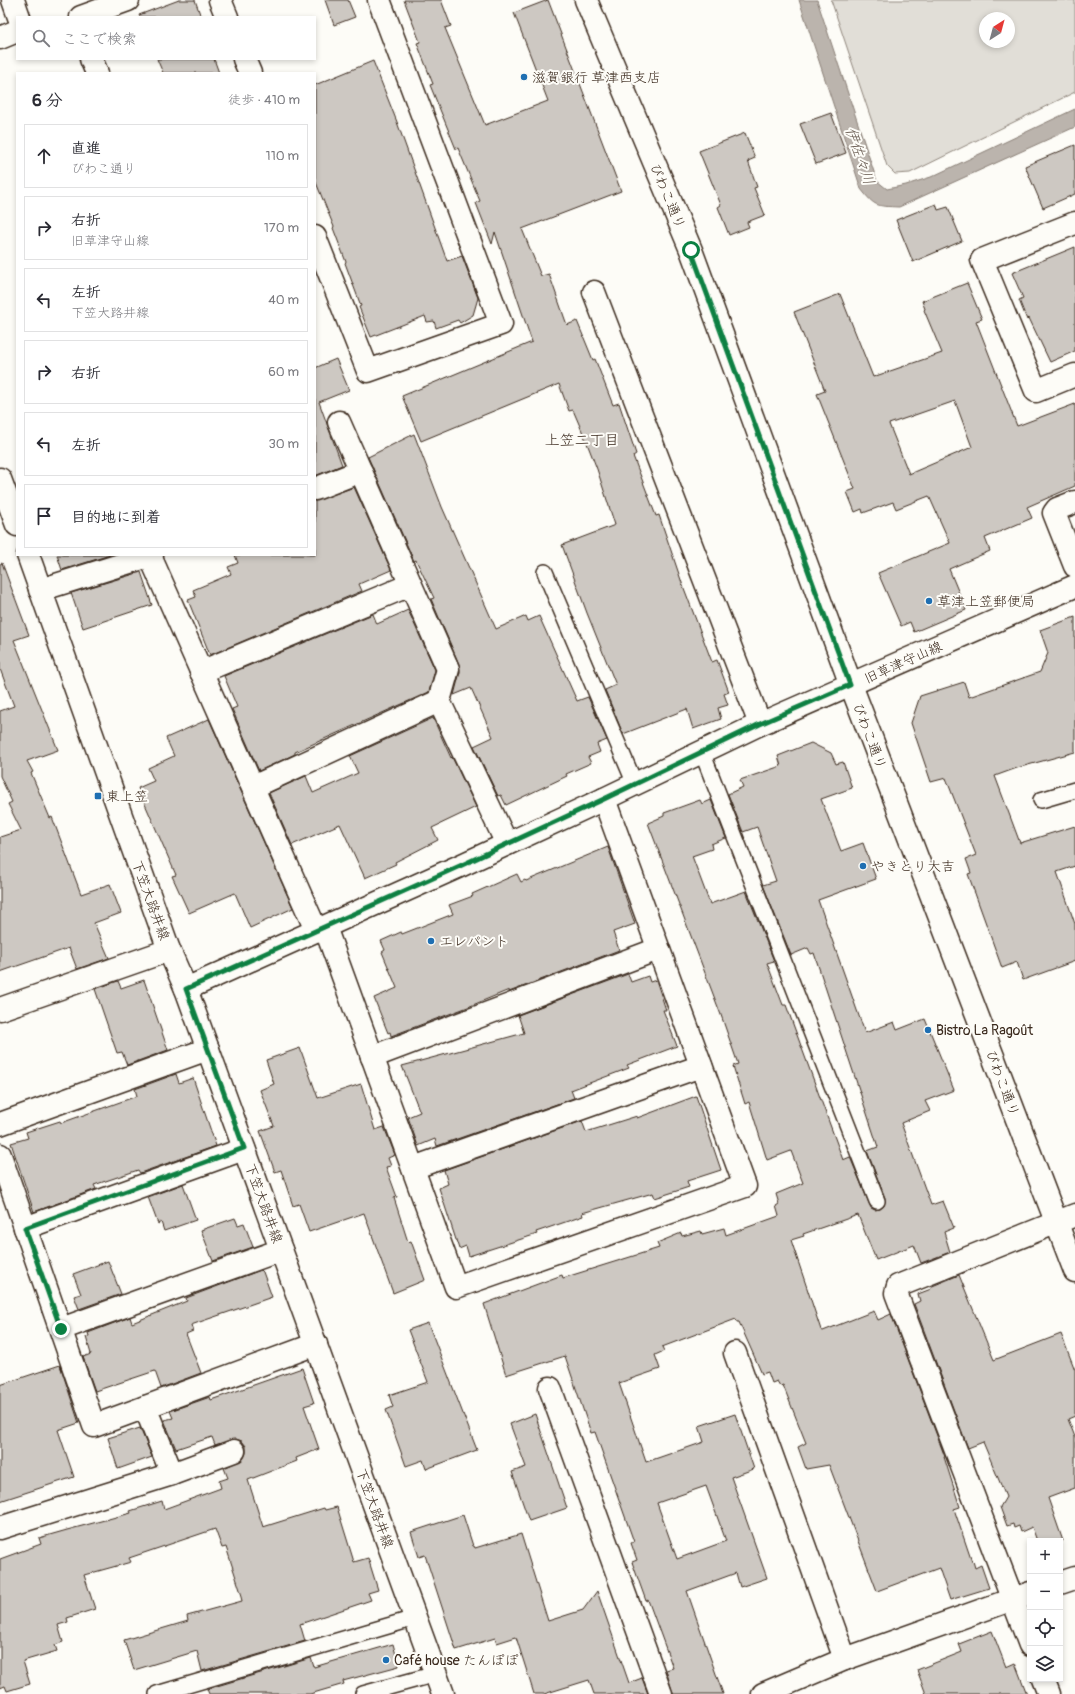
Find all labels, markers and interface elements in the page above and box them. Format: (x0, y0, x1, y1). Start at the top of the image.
north arrow (979, 12, 1015, 48)
search box (16, 16, 316, 60)
icon: search (30, 27, 52, 49)
text: ここで検索 (62, 30, 137, 49)
place label: 滋賀銀行 草津西支店 (532, 69, 661, 86)
marker: 滋賀銀行 草津西支店 (519, 72, 529, 82)
text: 6 分 (32, 90, 63, 111)
text: 徒歩 · 410 m (228, 92, 300, 108)
water label: 伊佐々川 (841, 125, 878, 188)
text: 直進 (71, 139, 101, 158)
icon: ahead (33, 145, 55, 167)
text: 110 m (266, 148, 299, 164)
text: びわこ通り (71, 161, 136, 177)
street label: びわこ通り (646, 161, 689, 232)
text: 右折 (71, 211, 101, 230)
icon: right (33, 217, 55, 239)
text: 170 m (264, 220, 299, 236)
text: 旧草津守山線 (71, 233, 149, 249)
route start (682, 241, 700, 259)
text: 左折 (71, 283, 101, 302)
icon: left (33, 289, 55, 311)
text: 40 m (268, 292, 299, 308)
text: 下笠大路井線 (71, 305, 149, 321)
icon: right (33, 361, 55, 383)
text: 右折 (71, 364, 101, 383)
text: 60 m (268, 364, 299, 380)
district label: 上笠二丁目 (544, 431, 620, 450)
icon: left (33, 433, 55, 455)
text: 左折 (71, 436, 101, 455)
text: 30 m (269, 436, 299, 452)
icon: arrive (33, 505, 55, 527)
text: 目的地に到着 (71, 508, 161, 527)
place label: 草津上笠郵便局 (937, 593, 1035, 610)
marker: 草津上笠郵便局 (924, 596, 934, 606)
street label: 旧草津守山線 (861, 638, 945, 687)
street label: びわこ通り (849, 700, 890, 772)
place label: 東上笠 (106, 788, 148, 805)
marker: 東上笠 (93, 791, 103, 801)
street label: 下笠大路井線 (128, 858, 173, 943)
place label: やきとり大吉 (871, 858, 955, 875)
marker: やきとり大吉 (858, 861, 868, 871)
place label: エレパント (439, 933, 509, 950)
marker: エレパント (426, 936, 436, 946)
place label: Bistro La Ragoût (936, 1022, 1033, 1039)
marker: Bistro La Ragoût (923, 1025, 933, 1035)
street label: びわこ通り (982, 1047, 1023, 1119)
street label: 下笠大路井線 (241, 1161, 286, 1246)
route end (52, 1320, 70, 1338)
street label: 下笠大路井線 (352, 1466, 397, 1551)
map controls (1027, 1538, 1063, 1682)
button: + (1027, 1538, 1063, 1574)
button: − (1027, 1574, 1063, 1610)
button: locate (1027, 1610, 1063, 1646)
button: layers (1027, 1646, 1063, 1682)
place label: Café house たんぽぽ (394, 1652, 519, 1669)
marker: Café house たんぽぽ (381, 1655, 391, 1665)

